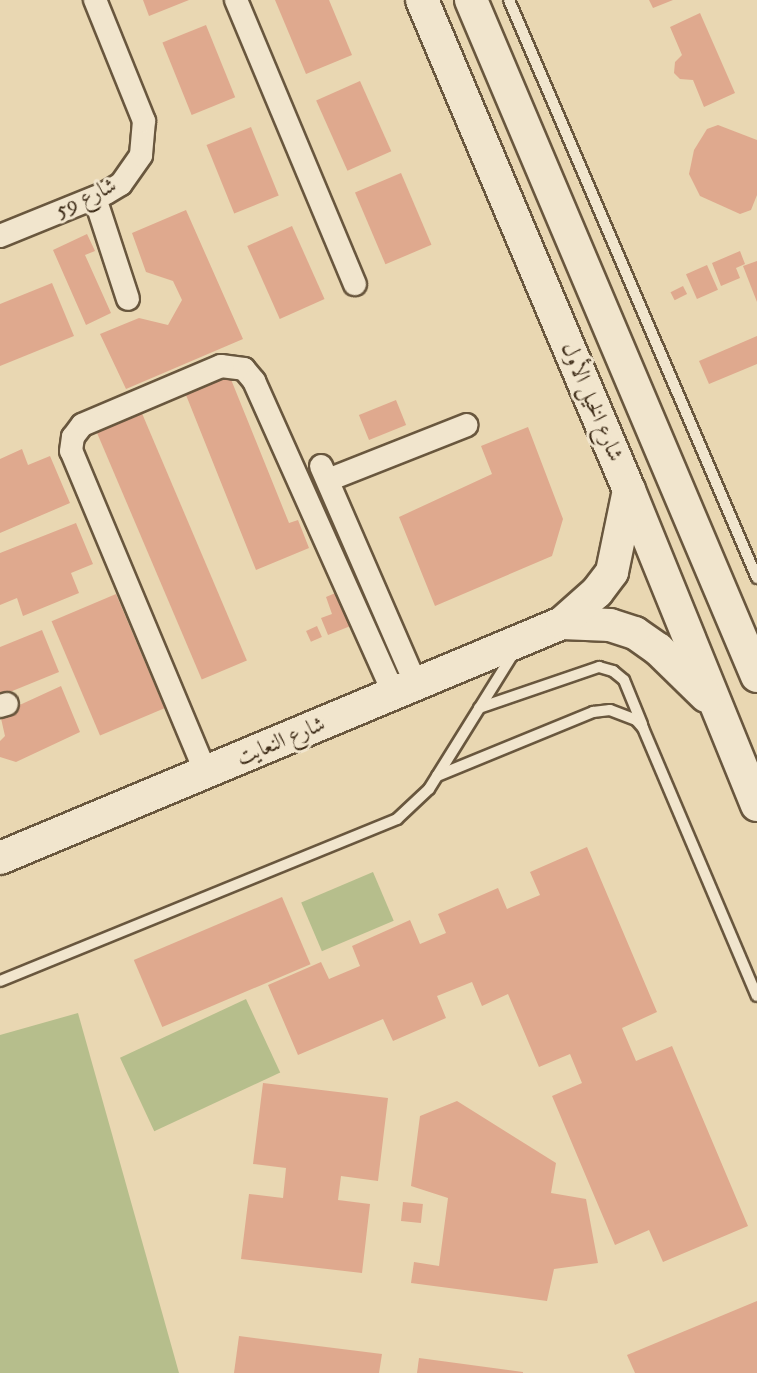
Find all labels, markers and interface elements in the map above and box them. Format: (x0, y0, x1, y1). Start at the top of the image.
street label: شارع 59 (51, 172, 121, 224)
street label: شارع الخيل الأول (555, 338, 629, 466)
street label: شارع النعايت (233, 711, 329, 771)

